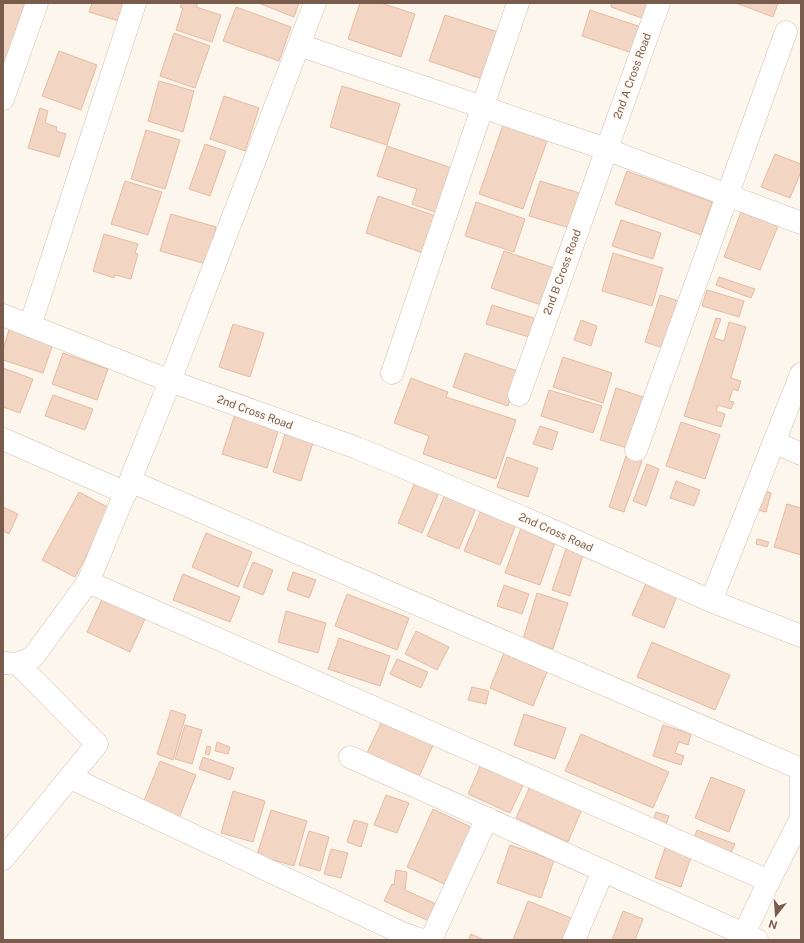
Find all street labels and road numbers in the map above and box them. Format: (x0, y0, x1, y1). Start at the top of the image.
street label: 2nd A Cross Road (611, 31, 653, 121)
street label: 2nd B Cross Road (541, 228, 583, 316)
street label: 2nd Cross Road (215, 393, 295, 431)
street label: 2nd Cross Road (517, 510, 595, 554)

